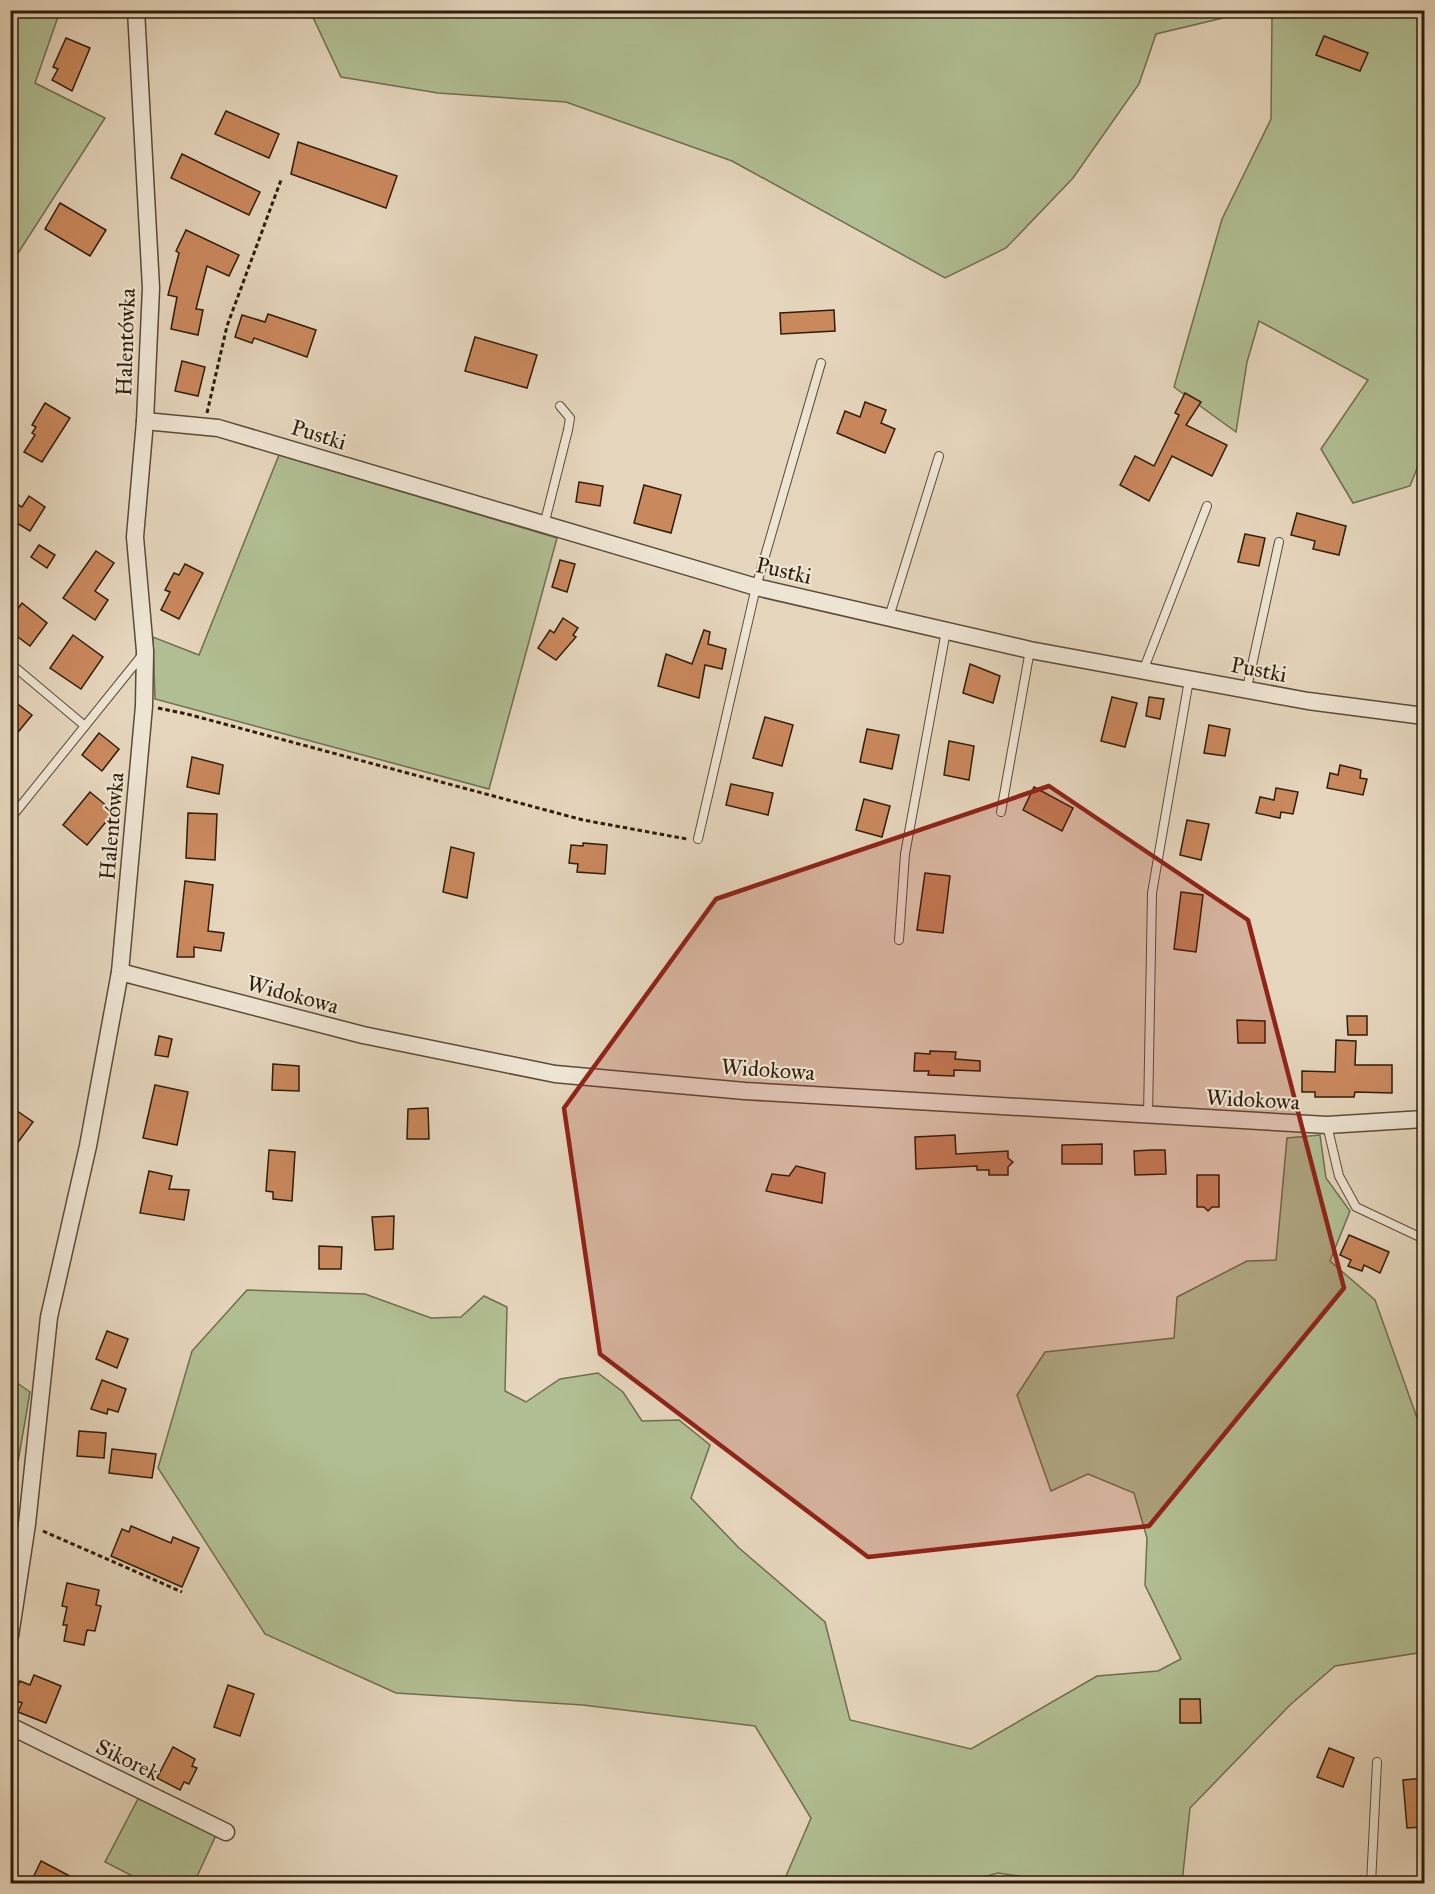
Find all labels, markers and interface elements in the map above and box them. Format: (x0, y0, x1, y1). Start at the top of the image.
street label: Halentówka (110, 287, 141, 396)
street label: Pustki (288, 413, 350, 456)
street label: Pustki (753, 551, 814, 590)
street label: Pustki (1229, 651, 1289, 688)
street label: Halentówka (93, 770, 130, 881)
street label: Widokowa (244, 969, 342, 1020)
street label: Widokowa (720, 1053, 816, 1086)
street label: Widokowa (1205, 1084, 1301, 1115)
street label: Sikorek (92, 1733, 165, 1787)

